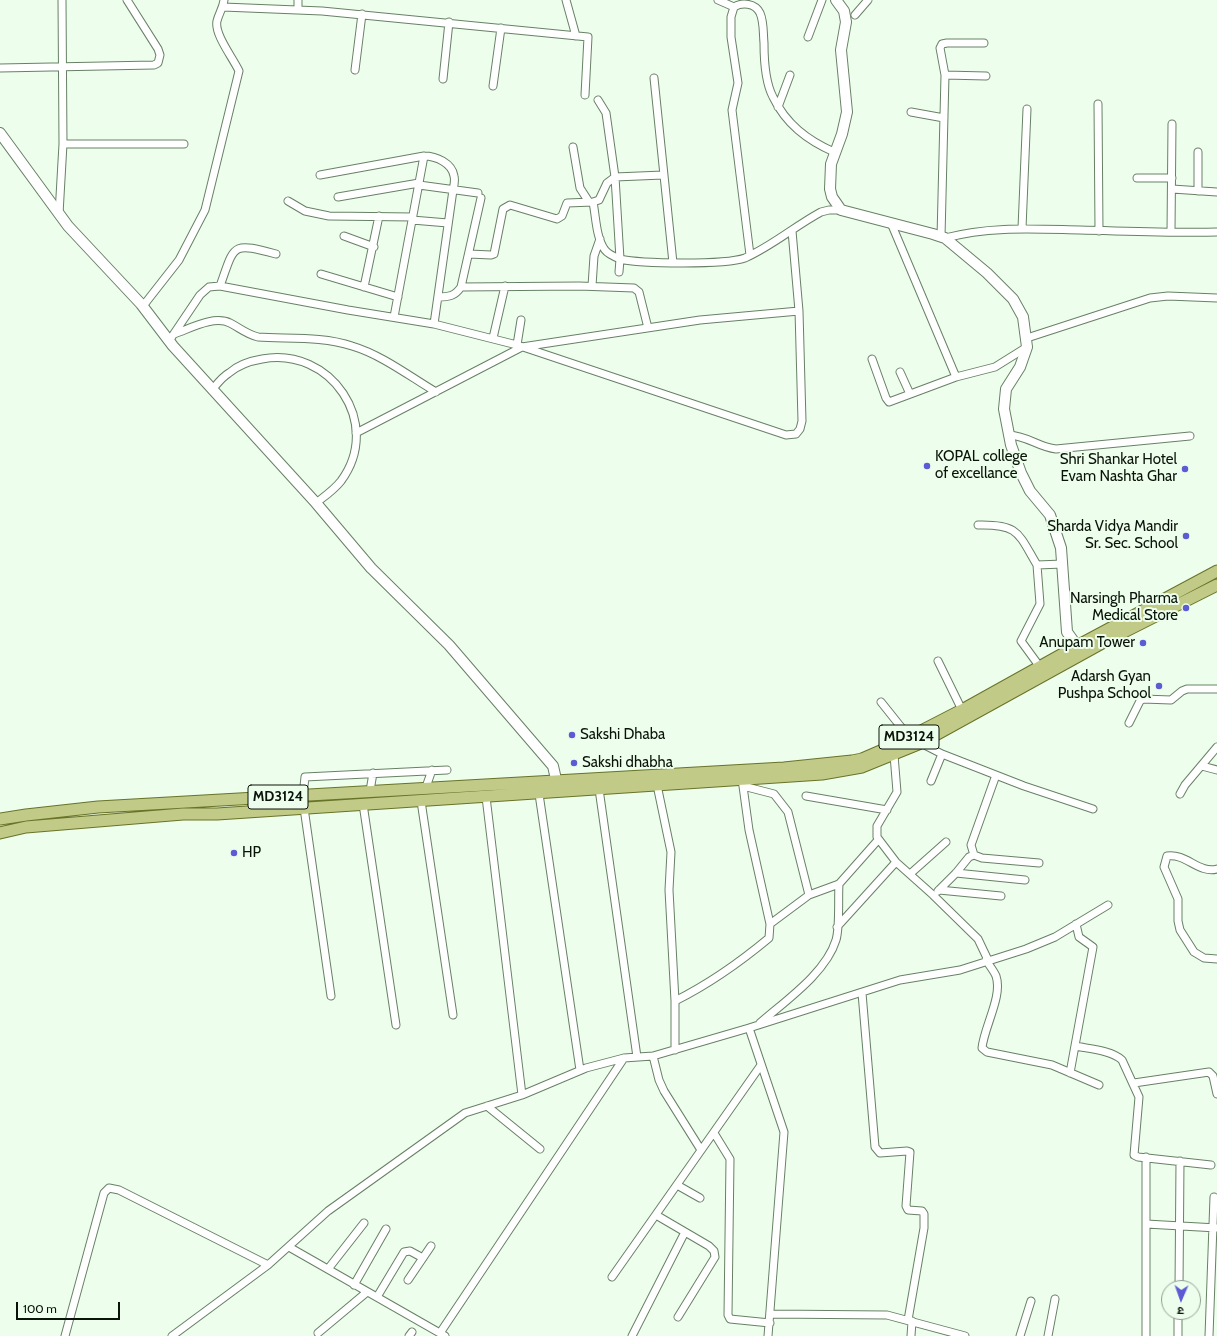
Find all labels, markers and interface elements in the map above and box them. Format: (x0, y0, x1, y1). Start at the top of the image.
place label: KOPAL college of excellance (935, 448, 1028, 483)
place label: Shri Shankar Hotel Evam Nashta Ghar (1060, 451, 1177, 486)
marker: KOPAL college of excellance (922, 461, 932, 471)
marker: Shri Shankar Hotel Evam Nashta Ghar (1180, 464, 1190, 474)
place label: Sharda Vidya Mandir Sr. Sec. School (1047, 518, 1178, 553)
marker: Sharda Vidya Mandir Sr. Sec. School (1181, 531, 1191, 541)
place label: Narsingh Pharma Medical Store (1070, 590, 1178, 625)
marker: Narsingh Pharma Medical Store (1181, 603, 1191, 613)
place label: Anupam Tower (1039, 634, 1135, 652)
marker: Anupam Tower (1138, 638, 1148, 648)
place label: Adarsh Gyan Pushpa School (1058, 668, 1151, 703)
marker: Adarsh Gyan Pushpa School (1154, 681, 1164, 691)
road number: MD3124 (879, 725, 939, 749)
place label: Sakshi Dhaba (580, 726, 665, 744)
marker: Sakshi Dhaba (567, 730, 577, 740)
place label: Sakshi dhabha (582, 754, 673, 772)
marker: Sakshi dhabha (569, 758, 579, 768)
road number: MD3124 (248, 785, 308, 809)
place label: HP (242, 844, 261, 862)
marker: HP (229, 848, 239, 858)
north arrow (1161, 1280, 1201, 1320)
scale bar (18, 1294, 122, 1320)
text: 100 m (23, 1301, 57, 1316)
text: उ (1177, 1304, 1184, 1318)

